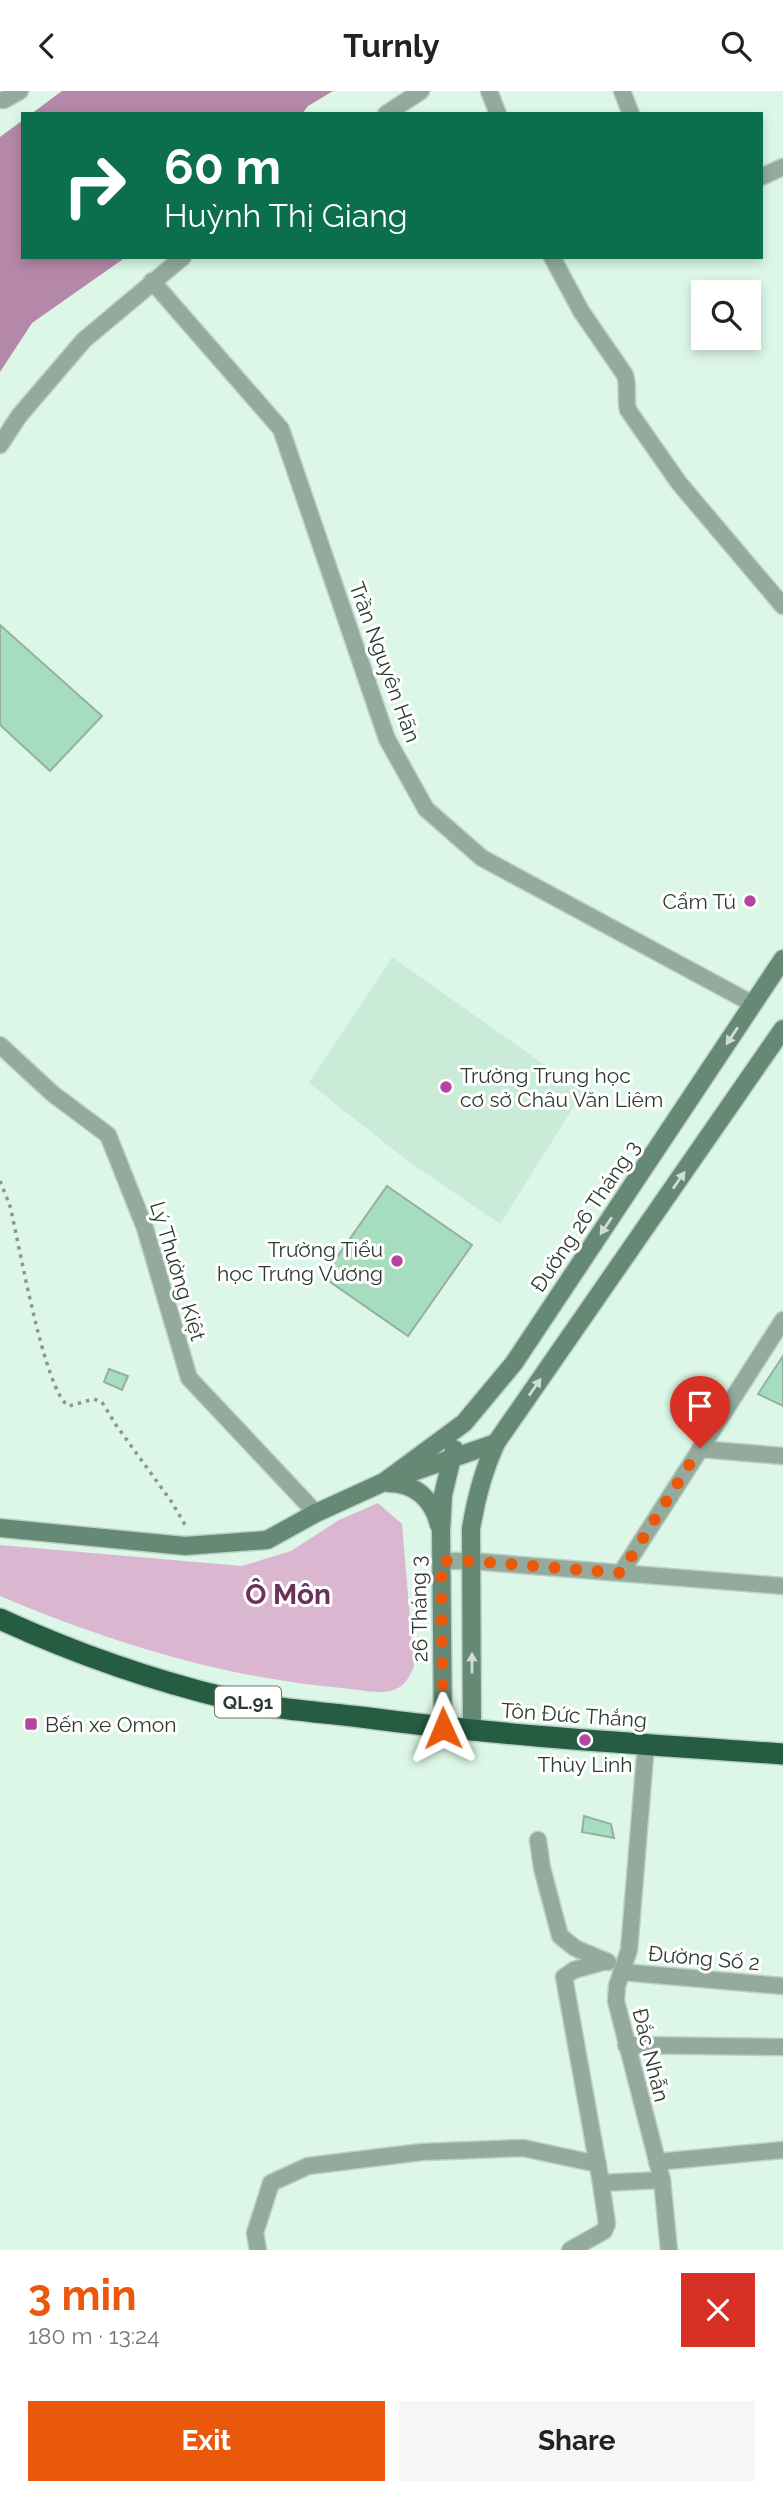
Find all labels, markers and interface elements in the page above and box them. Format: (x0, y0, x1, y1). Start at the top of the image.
icon: back (28, 27, 66, 65)
text: Turnly (343, 27, 440, 64)
icon: search (717, 27, 755, 65)
text: 60 m (164, 138, 281, 195)
icon: right (49, 140, 140, 231)
text: Huỳnh Thị Giang (164, 197, 408, 234)
map controls (691, 280, 761, 350)
button: search (691, 280, 761, 350)
street label: Trần Nguyên Hãn (344, 578, 426, 746)
place label: Cẩm Tú (663, 889, 736, 914)
marker: Cẩm Tú (742, 893, 758, 909)
one-way arrow (725, 1026, 738, 1046)
place label: Trường Trung học cơ sở Châu Văn Liêm (460, 1063, 663, 1112)
marker: Trường Trung học cơ sở Châu Văn Liêm (438, 1079, 454, 1095)
street label: Đường 26 Tháng 3 (525, 1136, 645, 1296)
one-way arrow (672, 1171, 686, 1189)
street label: Lý Thường Kiệt (145, 1198, 211, 1344)
one-way arrow (599, 1216, 612, 1235)
place label: Trường Tiểu học Trưng Vương (217, 1237, 383, 1286)
marker: Trường Tiểu học Trưng Vương (389, 1253, 405, 1269)
pin (670, 1376, 730, 1448)
one-way arrow (528, 1378, 542, 1396)
icon: arrive (681, 1387, 719, 1425)
street label: 26 Tháng 3 (406, 1555, 432, 1663)
district label: Ô Môn (245, 1578, 331, 1611)
one-way arrow (466, 1652, 478, 1674)
road number: QL.91 (215, 1687, 281, 1717)
position arrow (406, 1691, 480, 1765)
street label: Tôn Đức Thắng (500, 1697, 648, 1733)
place label: Bến xe Omon (45, 1712, 176, 1737)
marker: Bến xe Omon (23, 1716, 39, 1732)
marker: Thùy Linh (577, 1732, 593, 1748)
place label: Thùy Linh (537, 1752, 633, 1777)
street label: Đường Số 2 (647, 1941, 761, 1975)
street label: Đắc Nhẫn (627, 2006, 675, 2104)
text: 3 min (28, 2271, 137, 2320)
button: close (681, 2273, 755, 2347)
text: 180 m · 13:24 (28, 2322, 160, 2349)
button: Exit (28, 2401, 385, 2481)
button: Share (399, 2401, 755, 2481)

